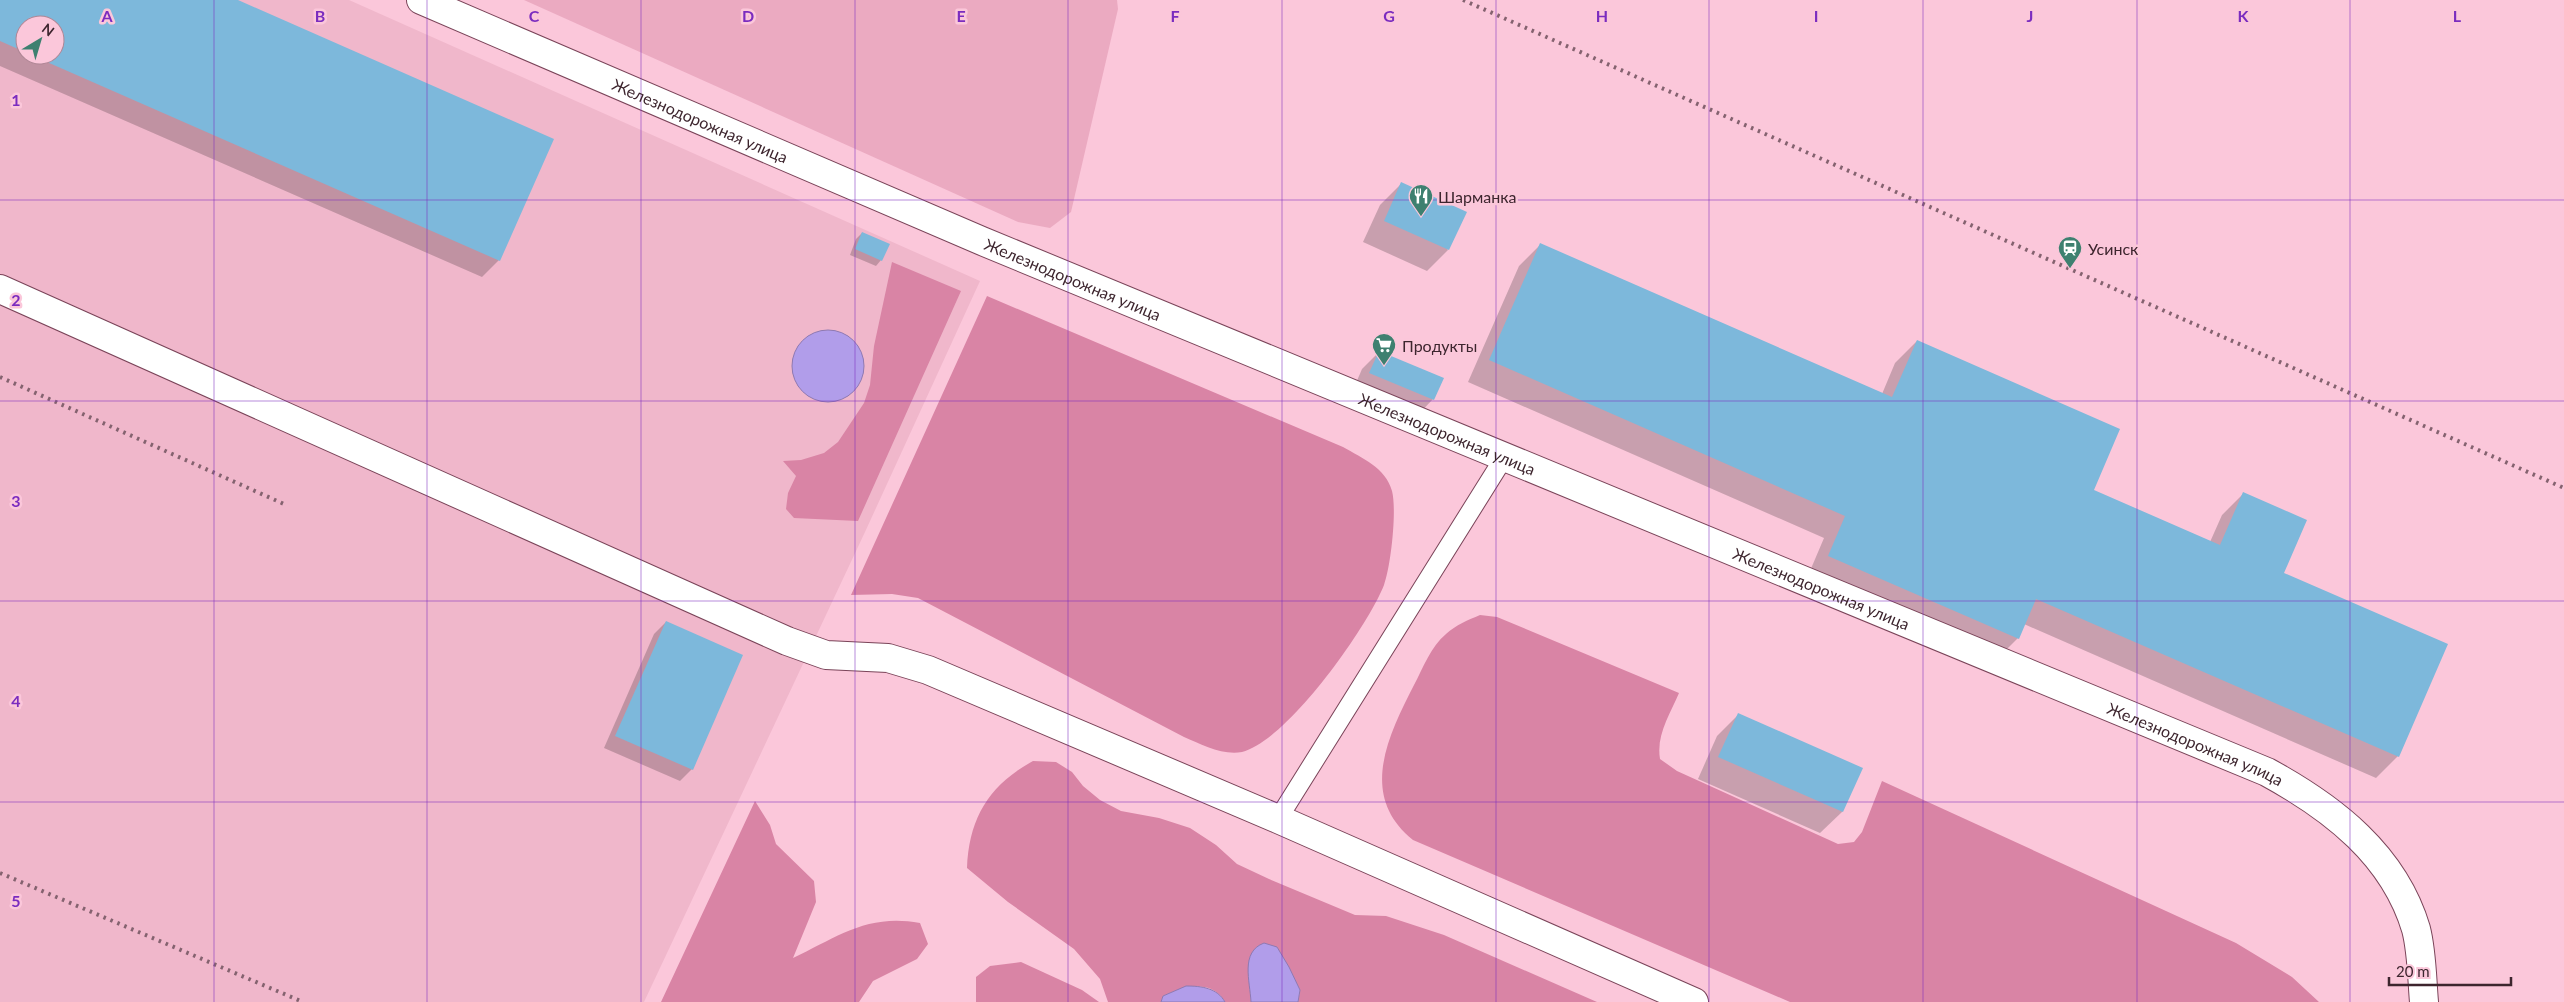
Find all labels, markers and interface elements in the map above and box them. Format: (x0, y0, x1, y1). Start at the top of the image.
text: A (100, 6, 113, 25)
text: B (315, 6, 325, 25)
text: C (529, 6, 540, 25)
text: D (742, 6, 754, 25)
text: E (956, 6, 966, 25)
text: F (1170, 6, 1180, 25)
text: G (1383, 6, 1395, 25)
text: H (1596, 6, 1608, 25)
text: I (1814, 6, 1818, 25)
text: J (2027, 6, 2033, 25)
text: K (2238, 6, 2250, 25)
text: L (2453, 6, 2462, 25)
north arrow (15, 15, 65, 65)
text: N (39, 19, 58, 39)
street label: Железнодорожная улица (610, 74, 791, 166)
text: 1 (11, 90, 21, 109)
restaurant icon: Шарманка (1408, 183, 1434, 217)
place label: Шарманка (1438, 187, 1516, 206)
street label: Железнодорожная улица (982, 234, 1164, 323)
station icon: Усинск (2057, 235, 2083, 269)
place label: Усинск (2088, 239, 2139, 258)
text: 2 (11, 290, 21, 309)
supermarket icon: Прoдукты (1371, 332, 1397, 366)
place label: Прoдукты (1402, 336, 1477, 355)
street label: Железнодорожная улица (1356, 388, 1538, 478)
text: 3 (11, 491, 21, 510)
street label: Железнодорожная улица (1731, 543, 1913, 633)
text: 4 (11, 691, 21, 710)
street label: Железнодорожная улица (2105, 698, 2287, 789)
text: 5 (11, 891, 21, 910)
scale bar (2389, 954, 2512, 986)
text: 20 m (2396, 962, 2430, 980)

